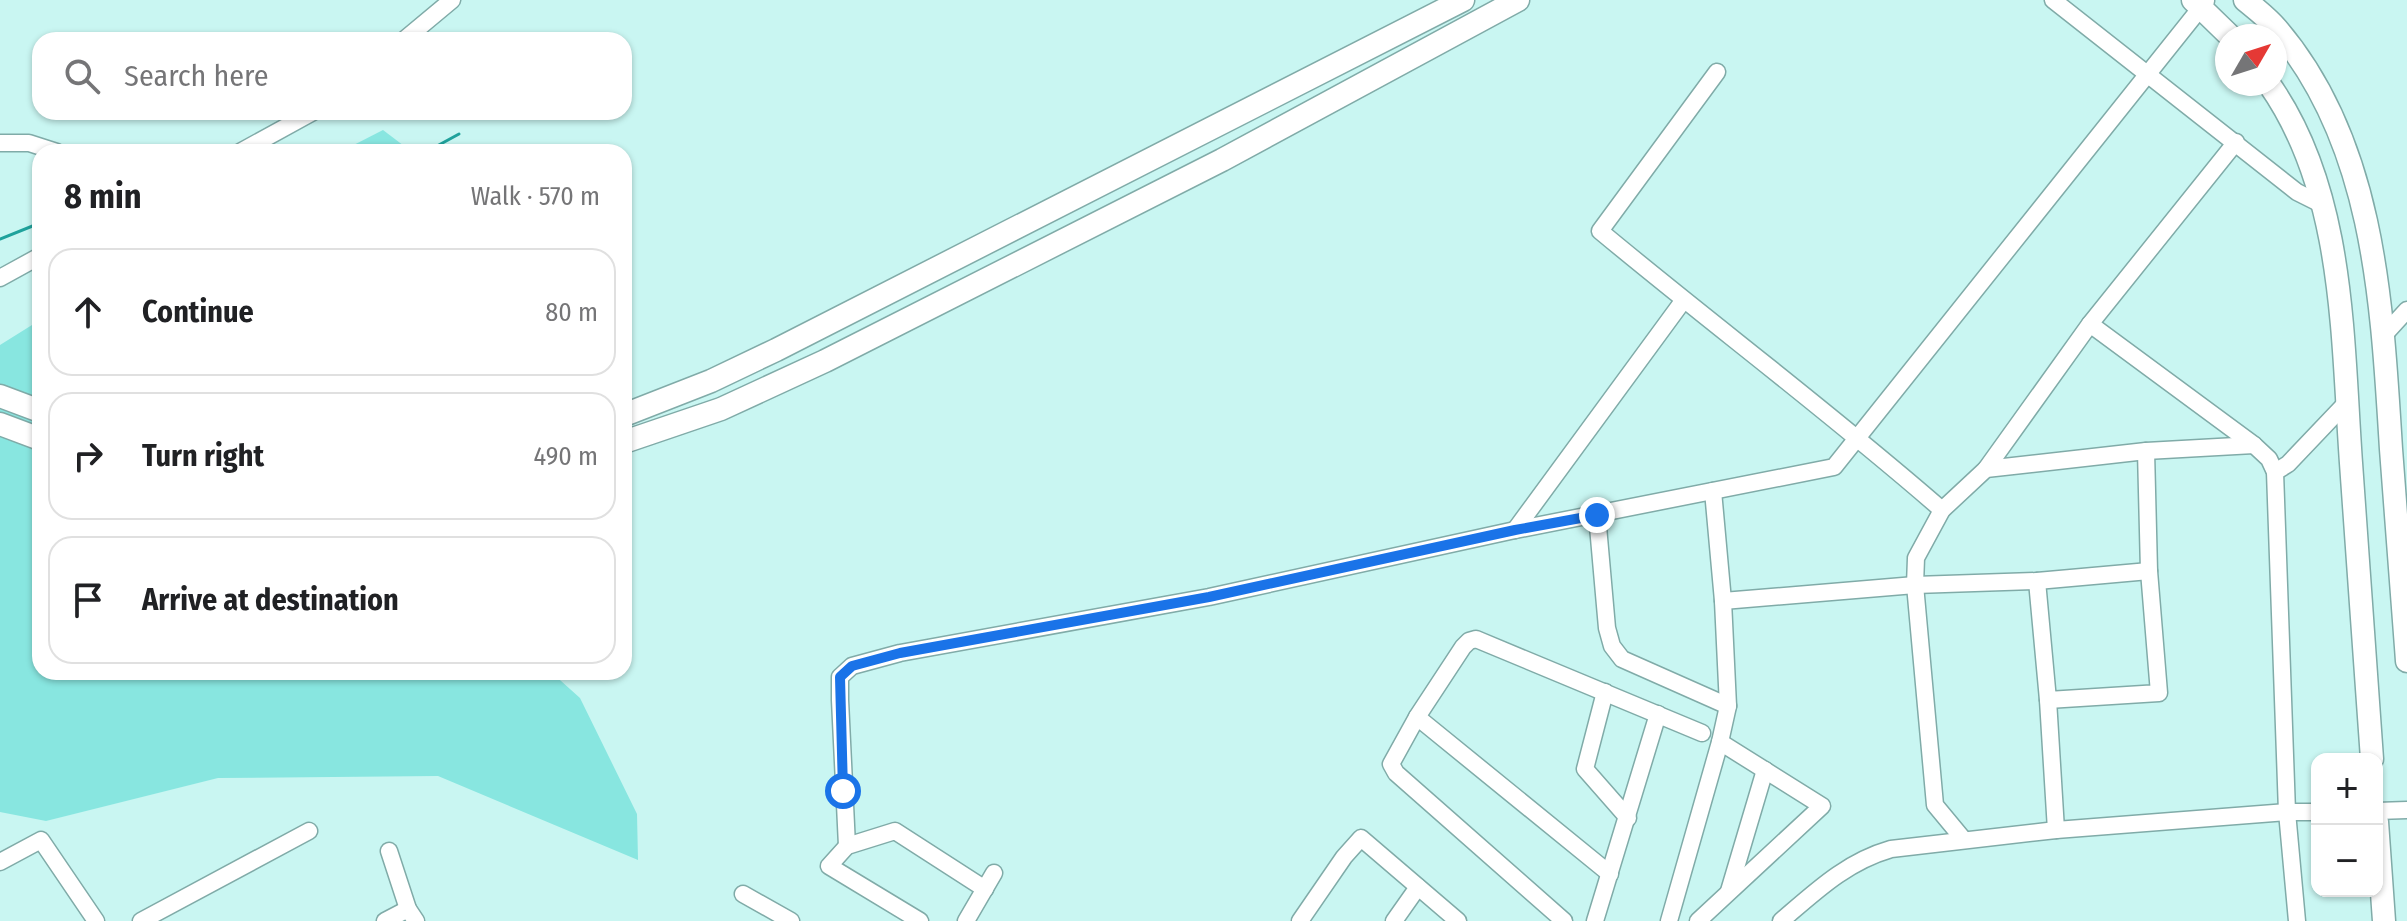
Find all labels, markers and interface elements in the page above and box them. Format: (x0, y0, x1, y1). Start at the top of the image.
north arrow (2215, 24, 2287, 96)
search box (32, 32, 632, 120)
icon: search (60, 54, 104, 98)
text: Search here (124, 58, 269, 94)
text: 8 min (64, 176, 142, 217)
text: Walk · 570 m (471, 181, 600, 212)
icon: ahead (66, 290, 110, 334)
text: Continue (142, 294, 254, 330)
text: 80 m (545, 297, 598, 328)
icon: right (66, 434, 110, 478)
text: Turn right (142, 438, 264, 474)
text: 490 m (534, 441, 598, 472)
route end (1579, 497, 1615, 533)
icon: arrive (66, 578, 110, 622)
text: Arrive at destination (142, 582, 399, 618)
map controls (2311, 753, 2383, 897)
button: + (2311, 753, 2383, 825)
route start (825, 773, 861, 809)
button: − (2311, 825, 2383, 897)

